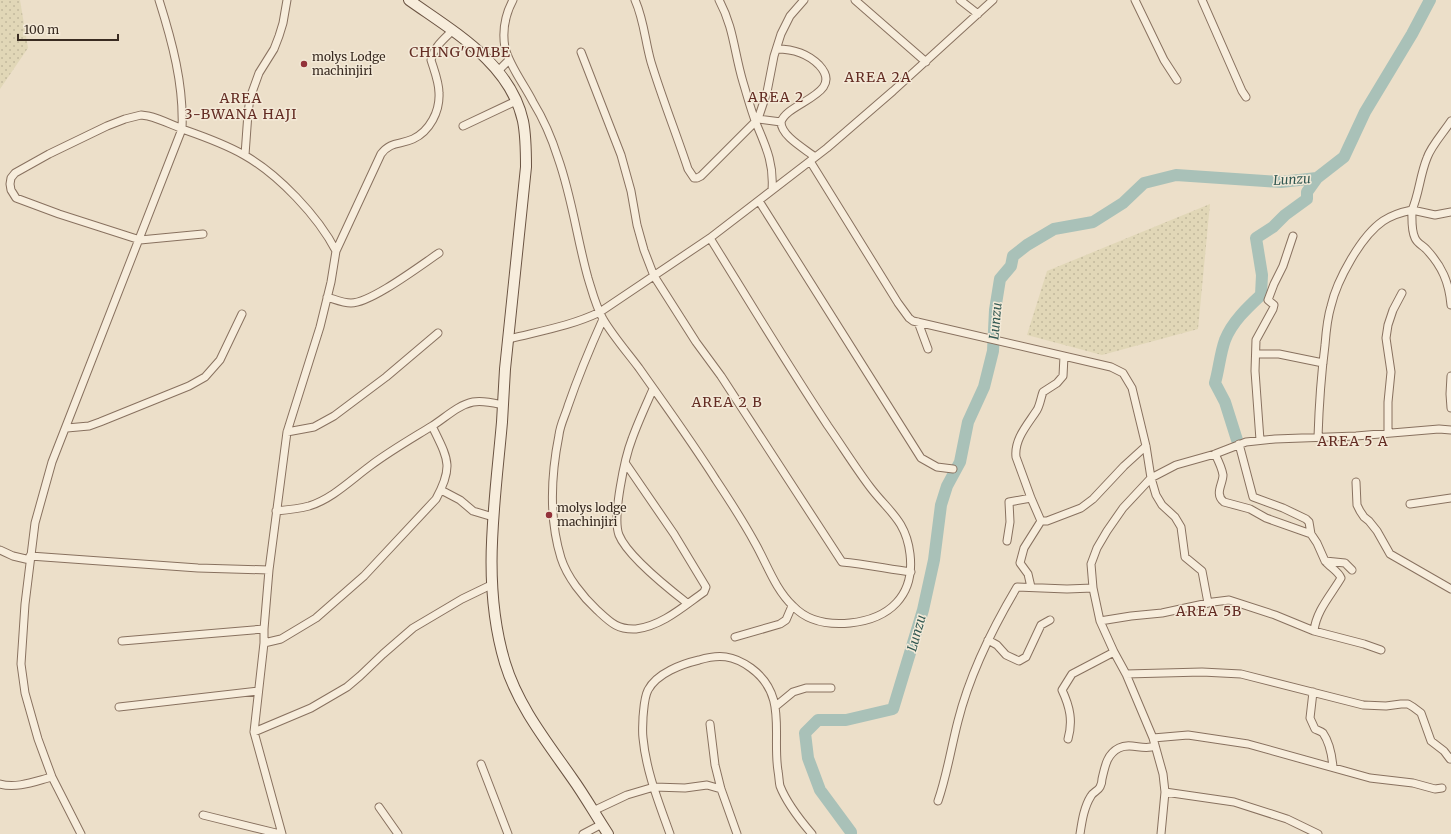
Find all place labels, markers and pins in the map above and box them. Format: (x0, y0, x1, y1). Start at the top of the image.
place label: molys Lodge machinjiri (312, 49, 385, 78)
marker: molys Lodge machinjiri (299, 59, 309, 69)
place label: molys lodge machinjiri (557, 500, 627, 529)
marker: molys lodge machinjiri (544, 510, 554, 520)

